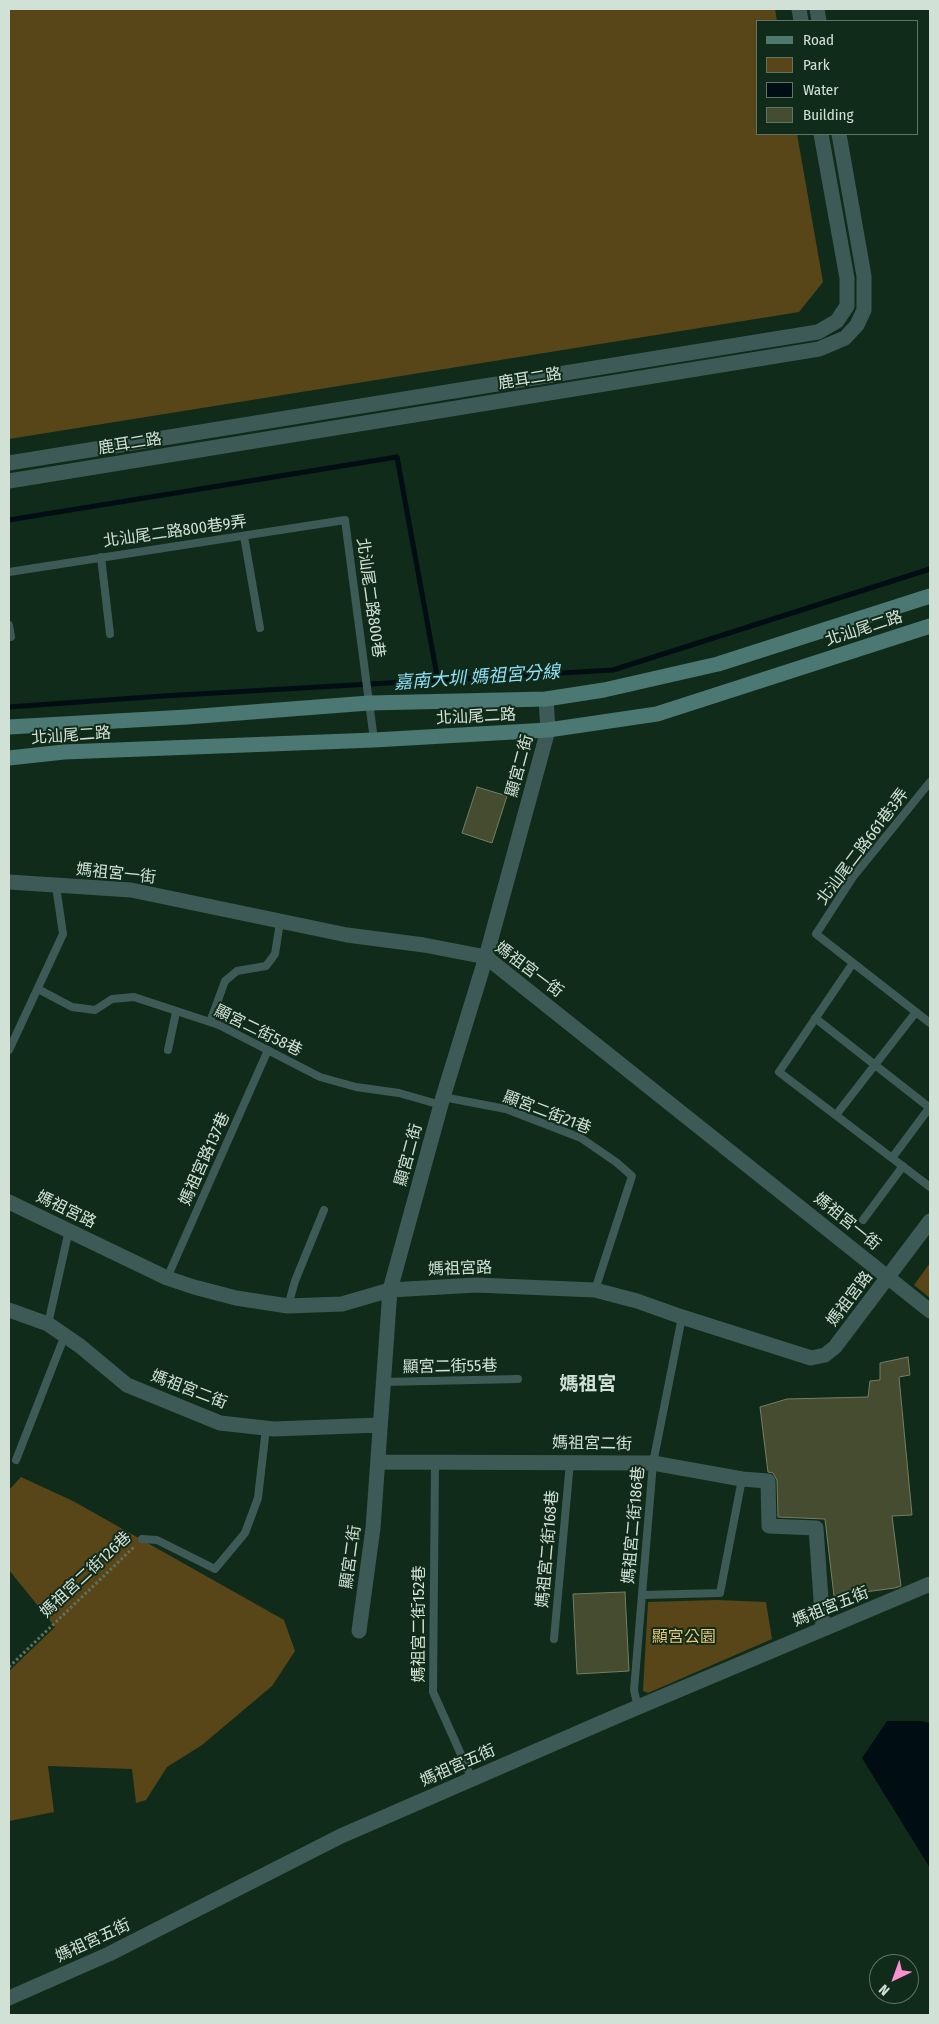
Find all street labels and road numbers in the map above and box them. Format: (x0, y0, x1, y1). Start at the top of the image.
street label: 鹿耳二路 (497, 365, 563, 393)
street label: 鹿耳二路 (97, 430, 163, 458)
street label: 北汕尾二路800巷9弄 (102, 512, 248, 552)
street label: 北汕尾二路800巷 (352, 537, 388, 659)
street label: 北汕尾二路 (823, 608, 905, 650)
street label: 北汕尾二路 (436, 705, 516, 729)
street label: 北汕尾二路 (30, 724, 112, 748)
street label: 顯宮二街 (502, 733, 538, 799)
street label: 北汕尾二路661巷3弄 (813, 785, 913, 909)
street label: 媽祖宮一街 (75, 860, 157, 888)
street label: 媽祖宮一街 (491, 938, 567, 1002)
street label: 顯宮二街58巷 (211, 1001, 305, 1061)
street label: 顯宮二街21巷 (500, 1087, 594, 1139)
street label: 媽祖宮路137巷 (176, 1109, 234, 1209)
street label: 顯宮二街 (391, 1122, 427, 1188)
street label: 媽祖宮路 (33, 1187, 99, 1233)
street label: 媽祖宮一街 (810, 1189, 884, 1255)
street label: 媽祖宮路 (428, 1258, 492, 1280)
street label: 媽祖宮路 (823, 1268, 877, 1330)
street label: 顯宮二街55巷 (403, 1357, 497, 1377)
street label: 媽祖宮二街 (148, 1367, 230, 1413)
street label: 媽祖宮二街 (552, 1434, 632, 1454)
street label: 媽祖宮二街186巷 (619, 1465, 649, 1585)
street label: 媽祖宮二街168巷 (533, 1489, 563, 1609)
street label: 顯宮二街 (337, 1524, 365, 1590)
street label: 媽祖宮二街126巷 (37, 1528, 135, 1622)
street label: 媽祖宮二街152巷 (410, 1566, 430, 1682)
street label: 媽祖宮五街 (790, 1583, 872, 1631)
street label: 媽祖宮五街 (418, 1741, 498, 1791)
street label: 媽祖宮五街 (53, 1915, 133, 1967)

